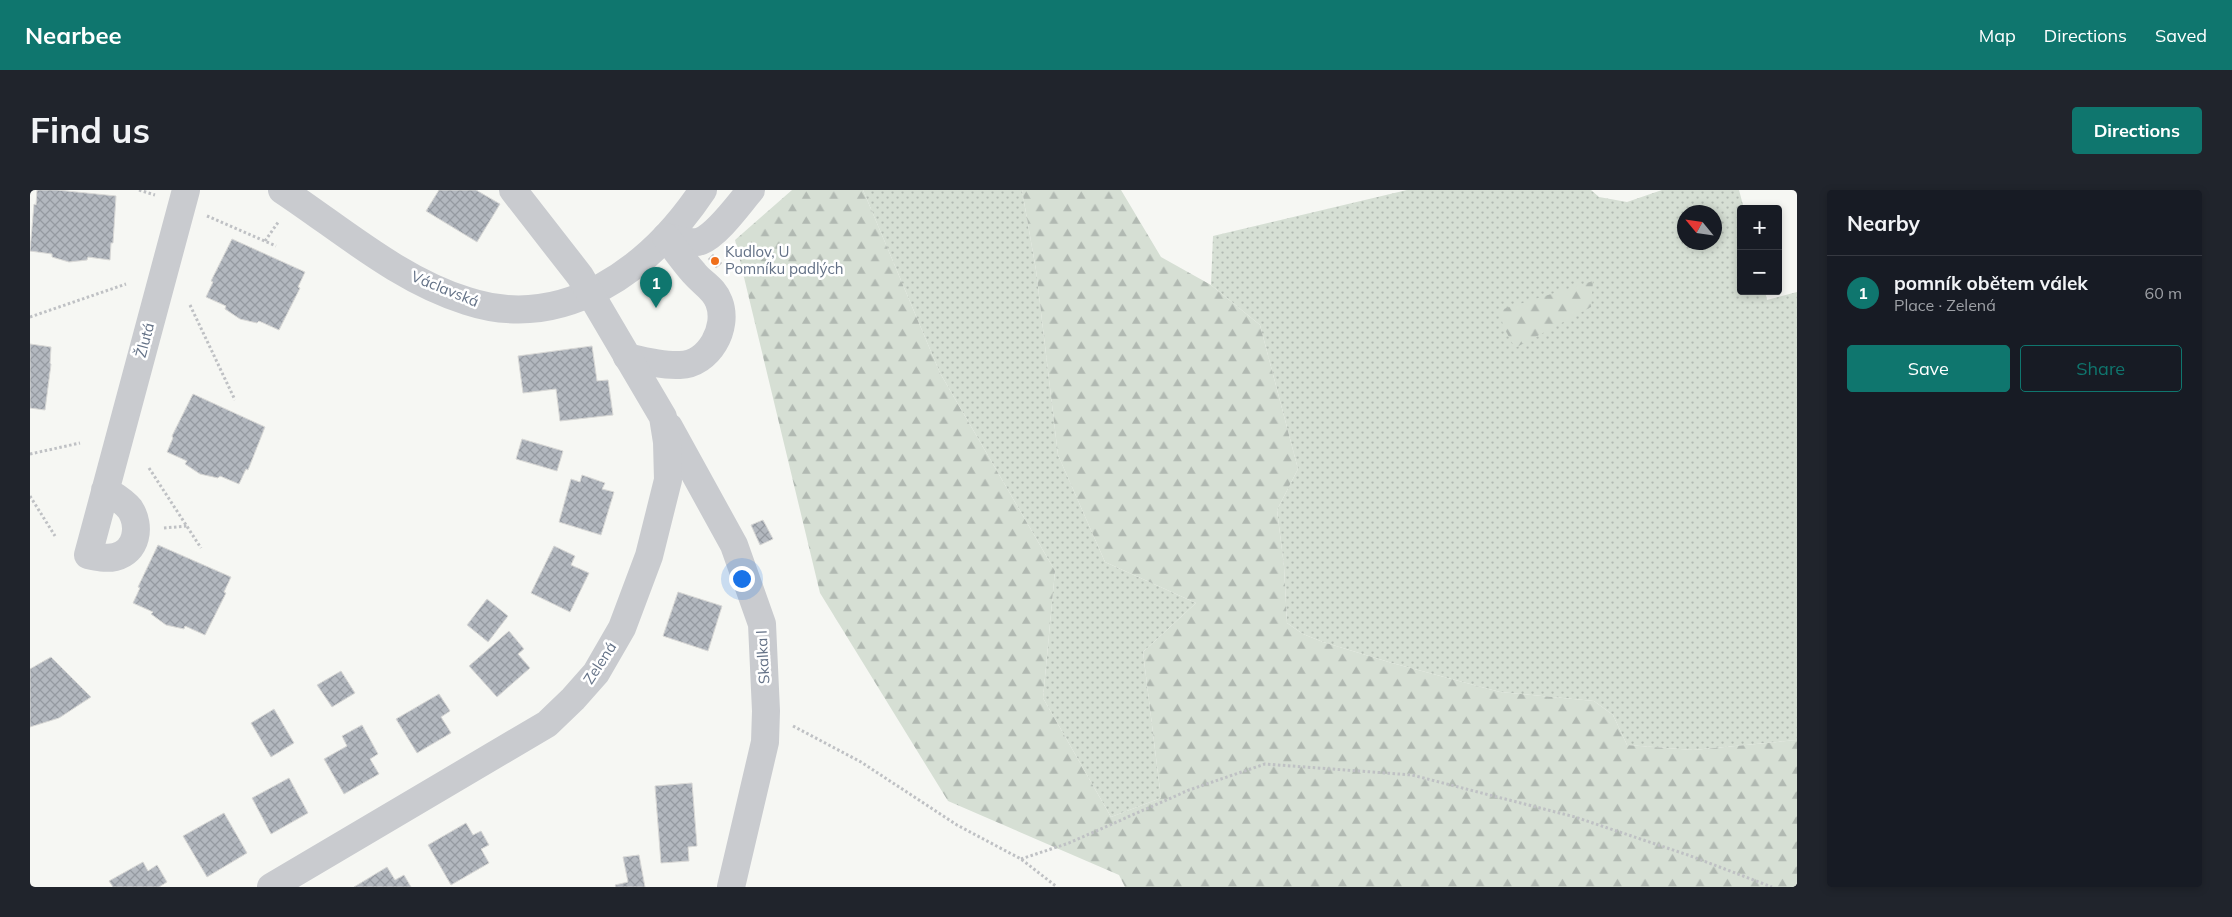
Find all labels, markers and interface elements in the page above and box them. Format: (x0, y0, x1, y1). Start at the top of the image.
text: Nearbee (25, 20, 122, 50)
text: Map (1979, 24, 2016, 47)
text: Directions (2044, 24, 2127, 47)
text: Saved (2155, 24, 2207, 47)
button: Directions (2072, 107, 2202, 154)
text: Find us (30, 108, 150, 152)
north arrow (1677, 205, 1722, 250)
map controls (1737, 205, 1782, 295)
button: + (1737, 205, 1782, 250)
text: Nearby (1847, 210, 1920, 236)
place label: Kudlov, U Pomníku padlých (725, 242, 844, 278)
button: − (1737, 250, 1782, 295)
marker: Kudlov, U Pomníku padlých (709, 255, 721, 267)
street label: Václavská (409, 266, 482, 311)
pin: 1 (640, 267, 672, 308)
text: pomník obětem válek (1894, 271, 2088, 295)
text: 1 (1858, 283, 1868, 303)
text: 60 m (2145, 283, 2182, 303)
text: Place · Zelená (1894, 295, 1996, 315)
street label: Žlutá (131, 320, 158, 359)
button: Save (1847, 345, 2010, 392)
button: Share (2020, 345, 2182, 392)
your location (729, 566, 755, 592)
street label: Skalka I (752, 630, 773, 684)
street label: Zelená (579, 638, 620, 687)

